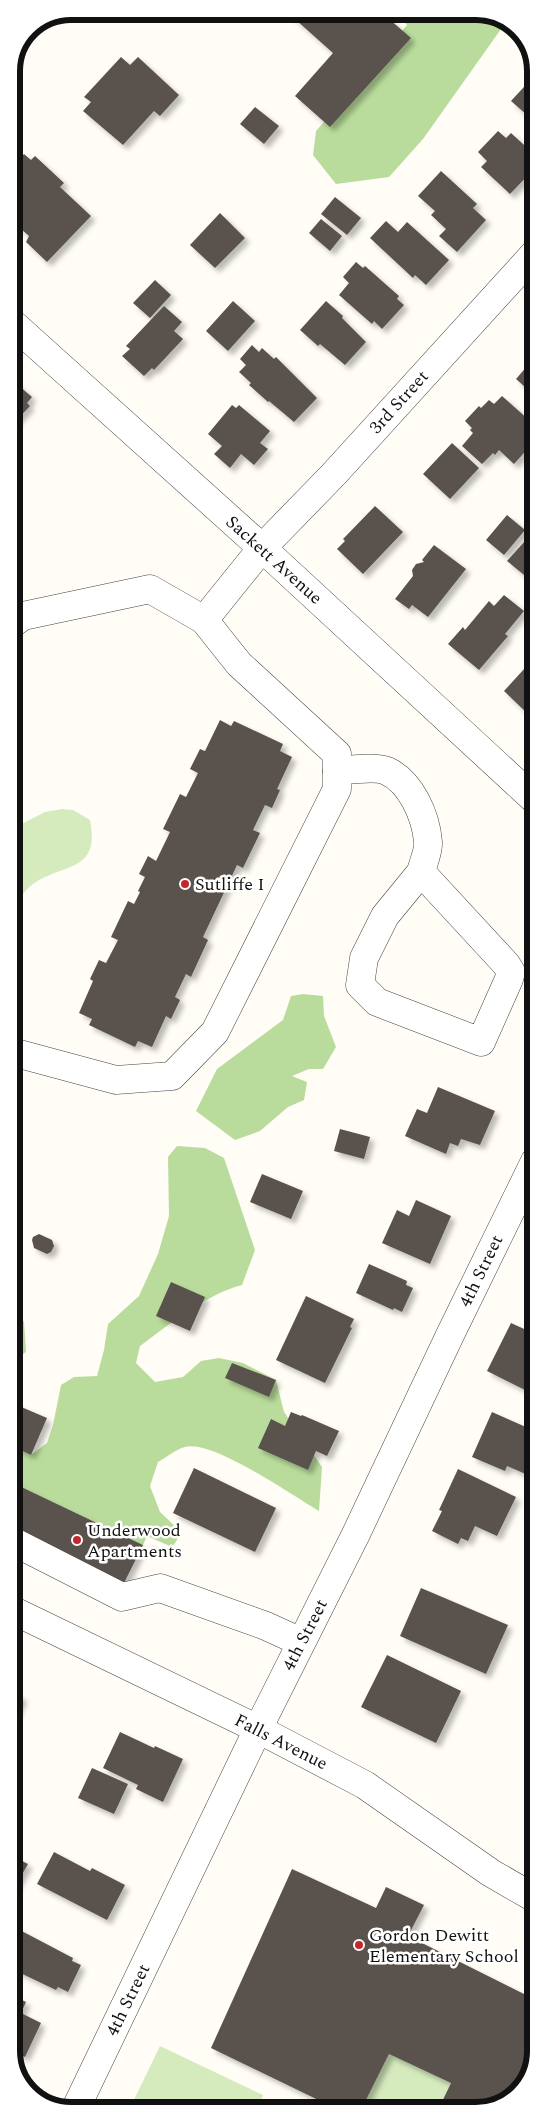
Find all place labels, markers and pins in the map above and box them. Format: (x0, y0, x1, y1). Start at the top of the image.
place label: Sutliffe I (195, 871, 265, 898)
marker: Sutliffe I (179, 878, 191, 890)
place label: Underwood Apartments (87, 1517, 182, 1565)
marker: Underwood Apartments (71, 1534, 83, 1546)
place label: Gordon Dewitt Elementary School (369, 1922, 519, 1970)
marker: Gordon Dewitt Elementary School (353, 1939, 365, 1951)

